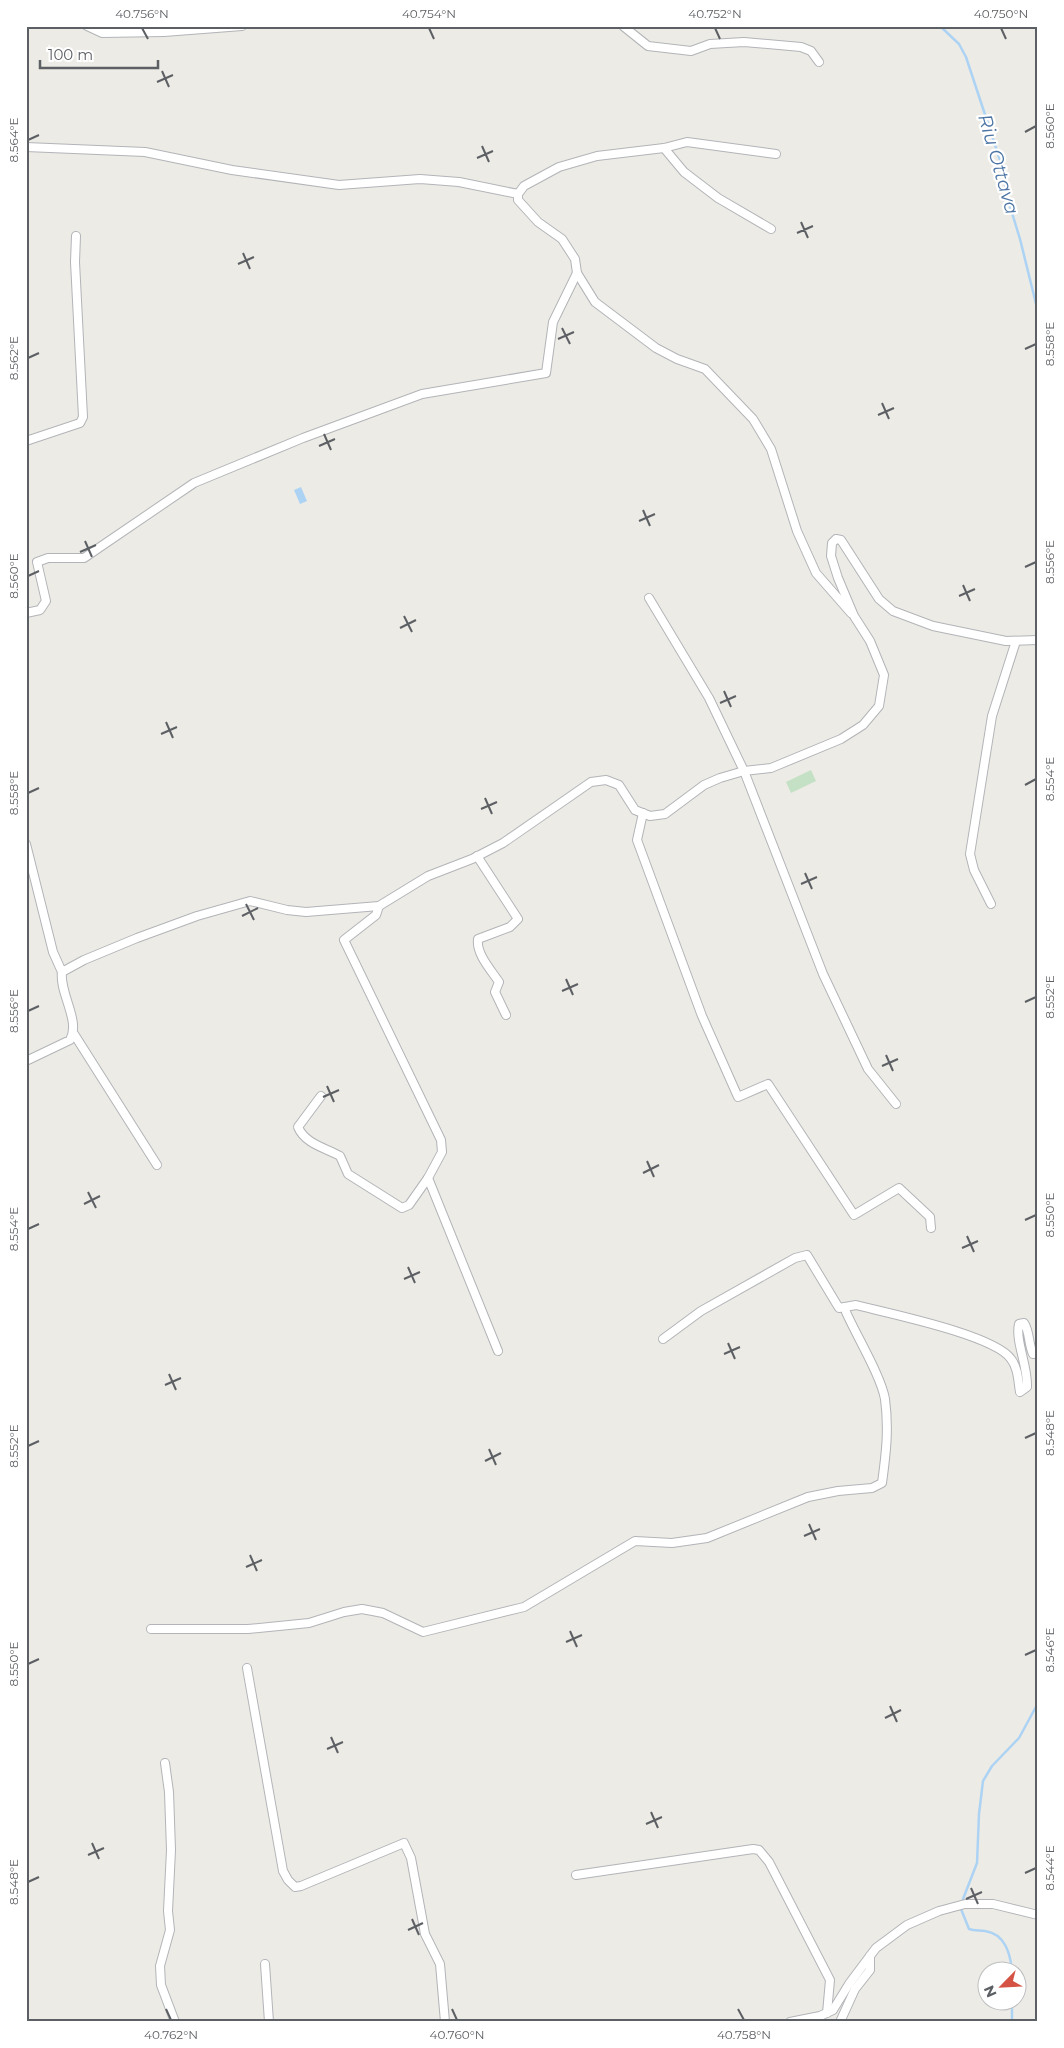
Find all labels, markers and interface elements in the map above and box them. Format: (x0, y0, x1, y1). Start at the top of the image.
text: 40.756°N (115, 6, 169, 21)
text: 40.754°N (402, 6, 456, 21)
text: 40.752°N (688, 6, 742, 21)
text: 40.750°N (974, 6, 1028, 21)
scale bar (40, 38, 158, 70)
text: 100 m (48, 45, 93, 64)
text: 8.560°E (1042, 103, 1057, 149)
water label: Riu Ottava (973, 111, 1024, 217)
text: 8.564°E (6, 117, 21, 163)
text: 8.558°E (1042, 322, 1057, 366)
text: 8.562°E (6, 336, 21, 380)
text: 8.556°E (1042, 540, 1057, 584)
text: 8.560°E (6, 553, 21, 599)
text: 8.554°E (1042, 757, 1057, 801)
text: 8.558°E (6, 771, 21, 815)
text: 8.552°E (1042, 975, 1057, 1019)
text: 8.556°E (6, 989, 21, 1033)
text: 8.550°E (1042, 1193, 1057, 1237)
text: 8.554°E (6, 1207, 21, 1251)
text: 8.548°E (1042, 1410, 1057, 1456)
text: 8.552°E (6, 1424, 21, 1468)
text: 8.546°E (1042, 1627, 1057, 1673)
text: 8.550°E (6, 1642, 21, 1686)
text: 8.544°E (1042, 1845, 1057, 1891)
text: 8.548°E (6, 1859, 21, 1905)
north arrow (976, 1960, 1026, 2010)
text: N (980, 1982, 1001, 2000)
text: 40.762°N (144, 2027, 198, 2042)
text: 40.760°N (429, 2027, 485, 2042)
text: 40.758°N (717, 2027, 771, 2042)

